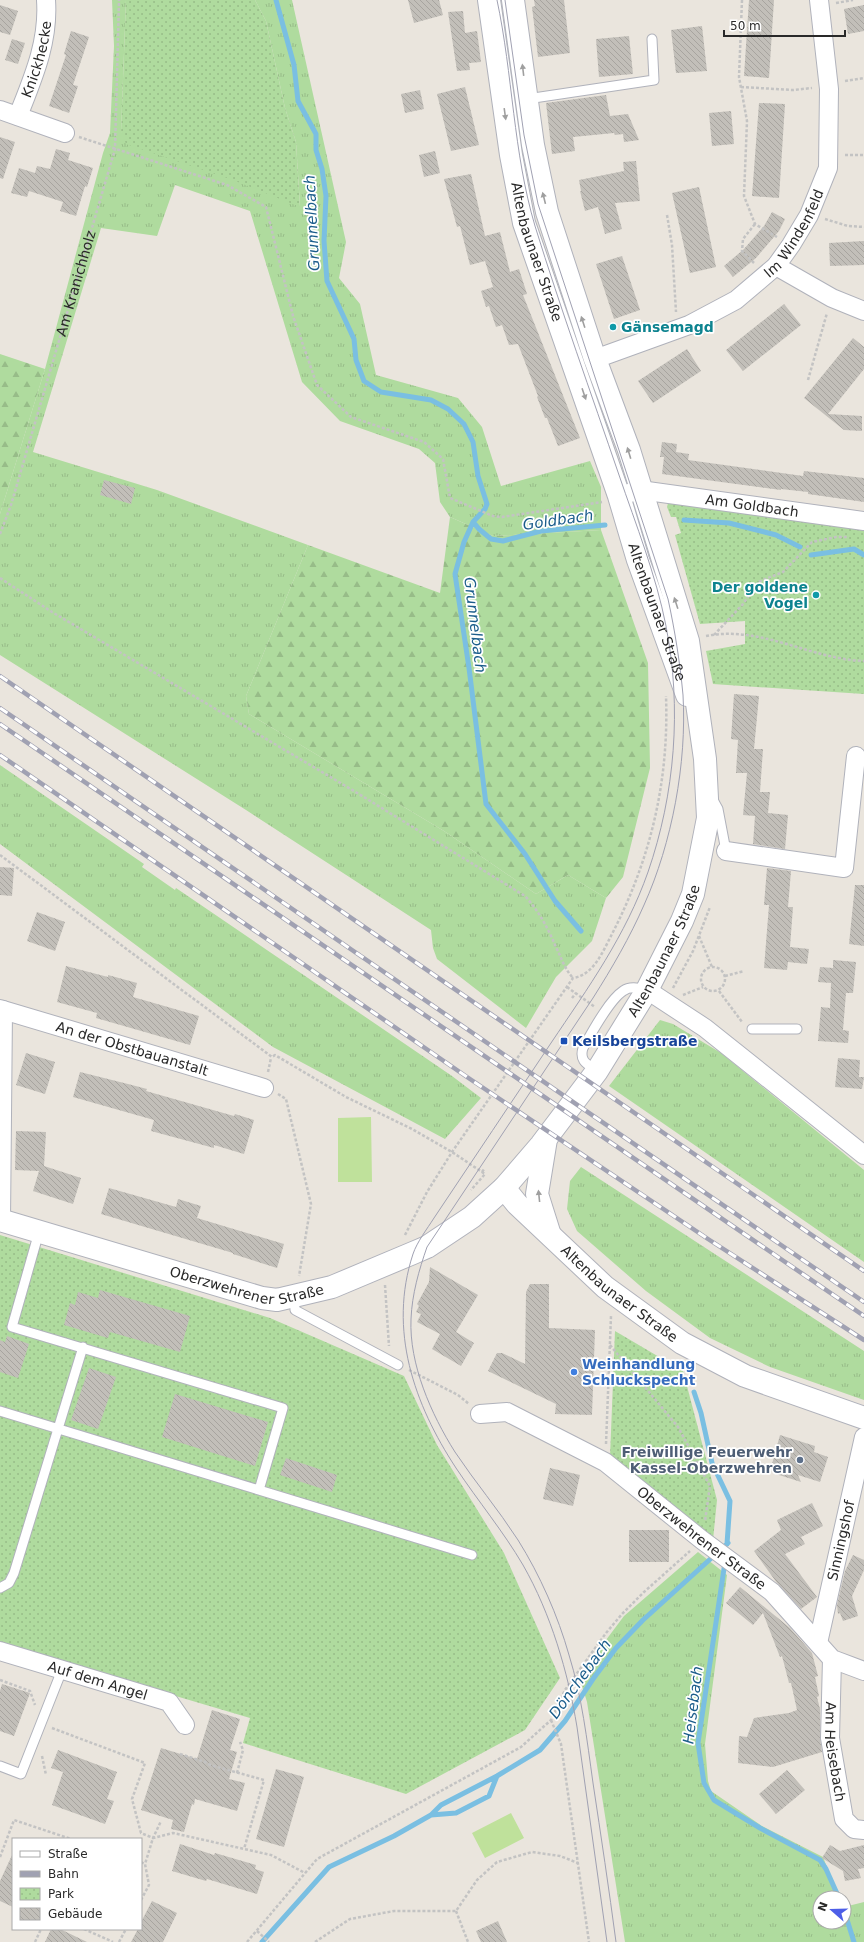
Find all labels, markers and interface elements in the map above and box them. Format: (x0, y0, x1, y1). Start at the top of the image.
scale bar (724, 12, 845, 38)
text: 50 m (730, 19, 761, 33)
street label: Knickhecke (18, 20, 54, 100)
one-way arrow (520, 64, 526, 76)
one-way arrow (502, 108, 508, 120)
water label: Grunnelbach (300, 175, 324, 271)
street label: Altenbaunaer Straße (508, 181, 566, 324)
street label: Im Windenfeld (761, 187, 827, 281)
one-way arrow (541, 192, 547, 204)
street label: Am Kranichholz (53, 229, 99, 338)
one-way arrow (579, 316, 585, 328)
place label: Gänsemagd (621, 319, 714, 335)
marker: Gänsemagd (608, 322, 618, 332)
one-way arrow (581, 389, 587, 401)
one-way arrow (626, 446, 632, 458)
street label: Am Goldbach (704, 491, 800, 520)
water label: Goldbach (522, 506, 594, 534)
street label: Altenbaunaer Straße (625, 541, 689, 683)
water label: Grunnelbach (460, 576, 490, 674)
place label: Der goldene Vogel (712, 579, 808, 611)
marker: Der goldene Vogel (811, 590, 821, 600)
one-way arrow (673, 597, 679, 609)
street label: Altenbaunaer Straße (625, 884, 703, 1020)
street label: An der Obstbauanstalt (54, 1018, 211, 1079)
place label: Keilsbergstraße (572, 1033, 697, 1049)
marker: Keilsbergstraße (559, 1036, 569, 1046)
one-way arrow (536, 1189, 542, 1202)
street label: Altenbaunaer Straße (558, 1242, 681, 1345)
street label: Oberzwehrener Straße (168, 1263, 325, 1308)
place label: Weinhandlung Schluckspecht (582, 1356, 696, 1388)
marker: Weinhandlung Schluckspecht (569, 1367, 579, 1377)
place label: Freiwillige Feuerwehr Kassel-Oberzwehren (621, 1444, 792, 1476)
marker: Freiwillige Feuerwehr Kassel-Oberzwehren (795, 1455, 805, 1465)
street label: Oberzwehrener Straße (634, 1483, 769, 1593)
street label: Sinningshof (824, 1498, 858, 1582)
water label: Dönchebach (545, 1636, 615, 1722)
street label: Auf dem Angel (46, 1658, 149, 1703)
water label: Heisebach (679, 1665, 707, 1745)
street label: Am Heisebach (822, 1701, 849, 1803)
legend (12, 1838, 142, 1930)
text: Straße (48, 1847, 88, 1861)
text: Bahn (48, 1867, 79, 1881)
text: Park (48, 1887, 74, 1901)
north arrow (812, 1890, 852, 1930)
text: N (815, 1900, 831, 1913)
text: Gebäude (48, 1907, 102, 1921)

